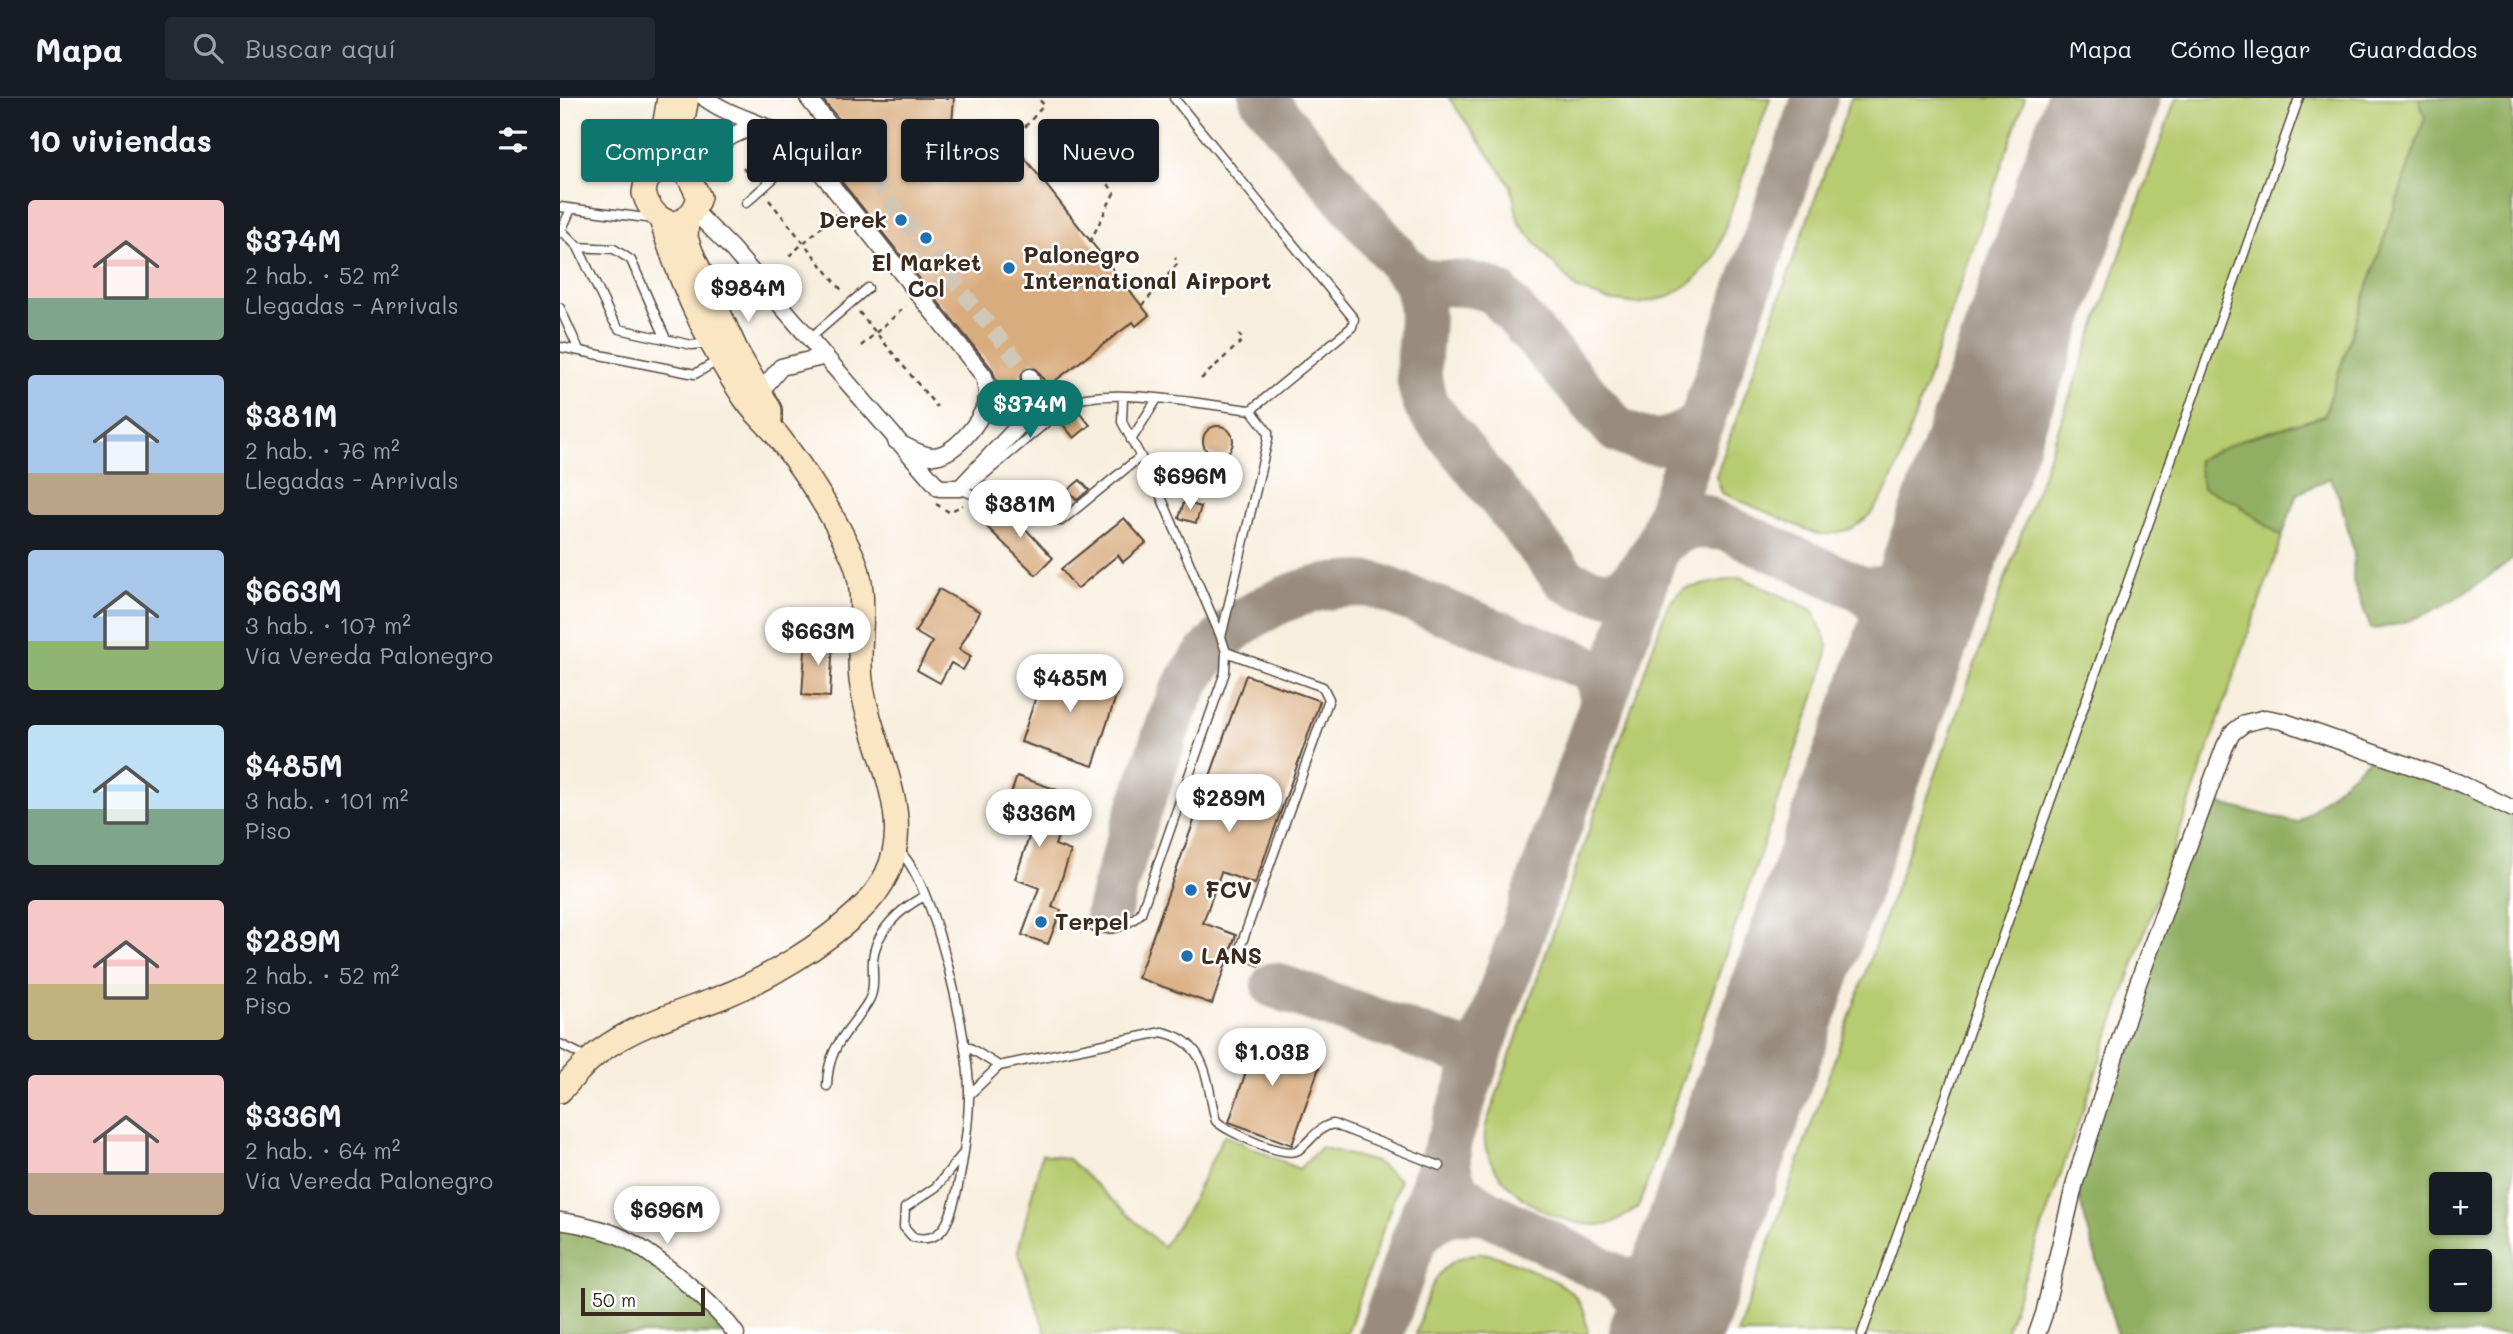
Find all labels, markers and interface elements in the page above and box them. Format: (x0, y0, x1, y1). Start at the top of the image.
search box (165, 17, 655, 80)
text: Mapa (35, 27, 123, 70)
icon: search (189, 29, 227, 67)
text: Buscar aquí (245, 31, 396, 65)
text: Mapa (2069, 33, 2133, 64)
text: Cómo llegar (2171, 33, 2311, 64)
text: Guardados (2349, 33, 2478, 64)
chip: Comprar (581, 119, 733, 182)
chip: Alquilar (747, 119, 887, 182)
chip: Filtros (901, 119, 1024, 182)
chip: Nuevo (1038, 119, 1159, 182)
text: 10 viviendas (28, 120, 212, 160)
icon: filters (494, 121, 532, 159)
place label: Derek (819, 204, 887, 234)
marker: Derek (893, 212, 909, 228)
text: $374M (245, 220, 342, 260)
icon: home (84, 228, 168, 312)
marker: El Market Col (918, 230, 934, 246)
place label: Palonegro International Airport (1023, 239, 1271, 295)
place label: El Market Col (871, 247, 981, 303)
text: 2 hab. · 52 m² (245, 260, 399, 290)
marker: Palonegro International Airport (1001, 260, 1017, 276)
pin: $984M (699, 264, 797, 324)
text: $984M (710, 272, 786, 302)
text: Llegadas - Arrivals (245, 290, 459, 320)
pin: $374M (981, 380, 1079, 440)
text: $374M (993, 388, 1067, 418)
text: $381M (245, 395, 338, 435)
icon: home (84, 403, 168, 487)
text: 2 hab. · 76 m² (245, 435, 400, 465)
pin: $696M (1141, 452, 1239, 512)
text: $696M (1153, 460, 1227, 490)
text: Llegadas - Arrivals (245, 465, 459, 495)
pin: $381M (971, 480, 1069, 540)
text: $381M (984, 488, 1056, 518)
text: $663M (245, 570, 342, 610)
icon: home (84, 578, 168, 662)
pin: $663M (769, 608, 867, 667)
text: 3 hab. · 107 m² (245, 610, 411, 640)
text: $663M (781, 615, 855, 645)
text: Vía Vereda Palonegro (245, 640, 493, 670)
pin: $485M (1021, 654, 1119, 714)
text: $485M (1032, 662, 1108, 692)
text: $485M (245, 745, 343, 785)
icon: home (84, 753, 168, 837)
pin: $289M (1180, 774, 1278, 834)
text: $289M (1192, 782, 1266, 812)
text: 3 hab. · 101 m² (245, 785, 408, 815)
pin: $336M (990, 790, 1088, 849)
text: $336M (1002, 797, 1076, 827)
text: Piso (245, 815, 291, 845)
place label: FCV (1205, 874, 1252, 904)
marker: FCV (1183, 882, 1199, 898)
place label: Terpel (1055, 906, 1129, 936)
marker: Terpel (1033, 914, 1049, 930)
text: $289M (245, 920, 341, 960)
icon: home (84, 928, 168, 1012)
place label: LANS (1201, 940, 1262, 970)
marker: LANS (1179, 948, 1195, 964)
text: 2 hab. · 52 m² (245, 960, 399, 990)
text: Piso (245, 990, 291, 1020)
pin: $1.03B (1215, 1028, 1329, 1088)
text: $1.03B (1234, 1036, 1310, 1066)
text: $336M (245, 1095, 342, 1135)
icon: home (84, 1103, 168, 1187)
text: 2 hab. · 64 m² (245, 1135, 400, 1165)
text: Vía Vereda Palonegro (245, 1165, 493, 1195)
map controls (2429, 1172, 2492, 1312)
button: + (2429, 1172, 2492, 1235)
pin: $696M (618, 1186, 716, 1246)
text: $696M (630, 1194, 704, 1224)
button: − (2429, 1249, 2492, 1312)
scale bar (581, 1285, 705, 1317)
text: 50 m (592, 1287, 636, 1312)

